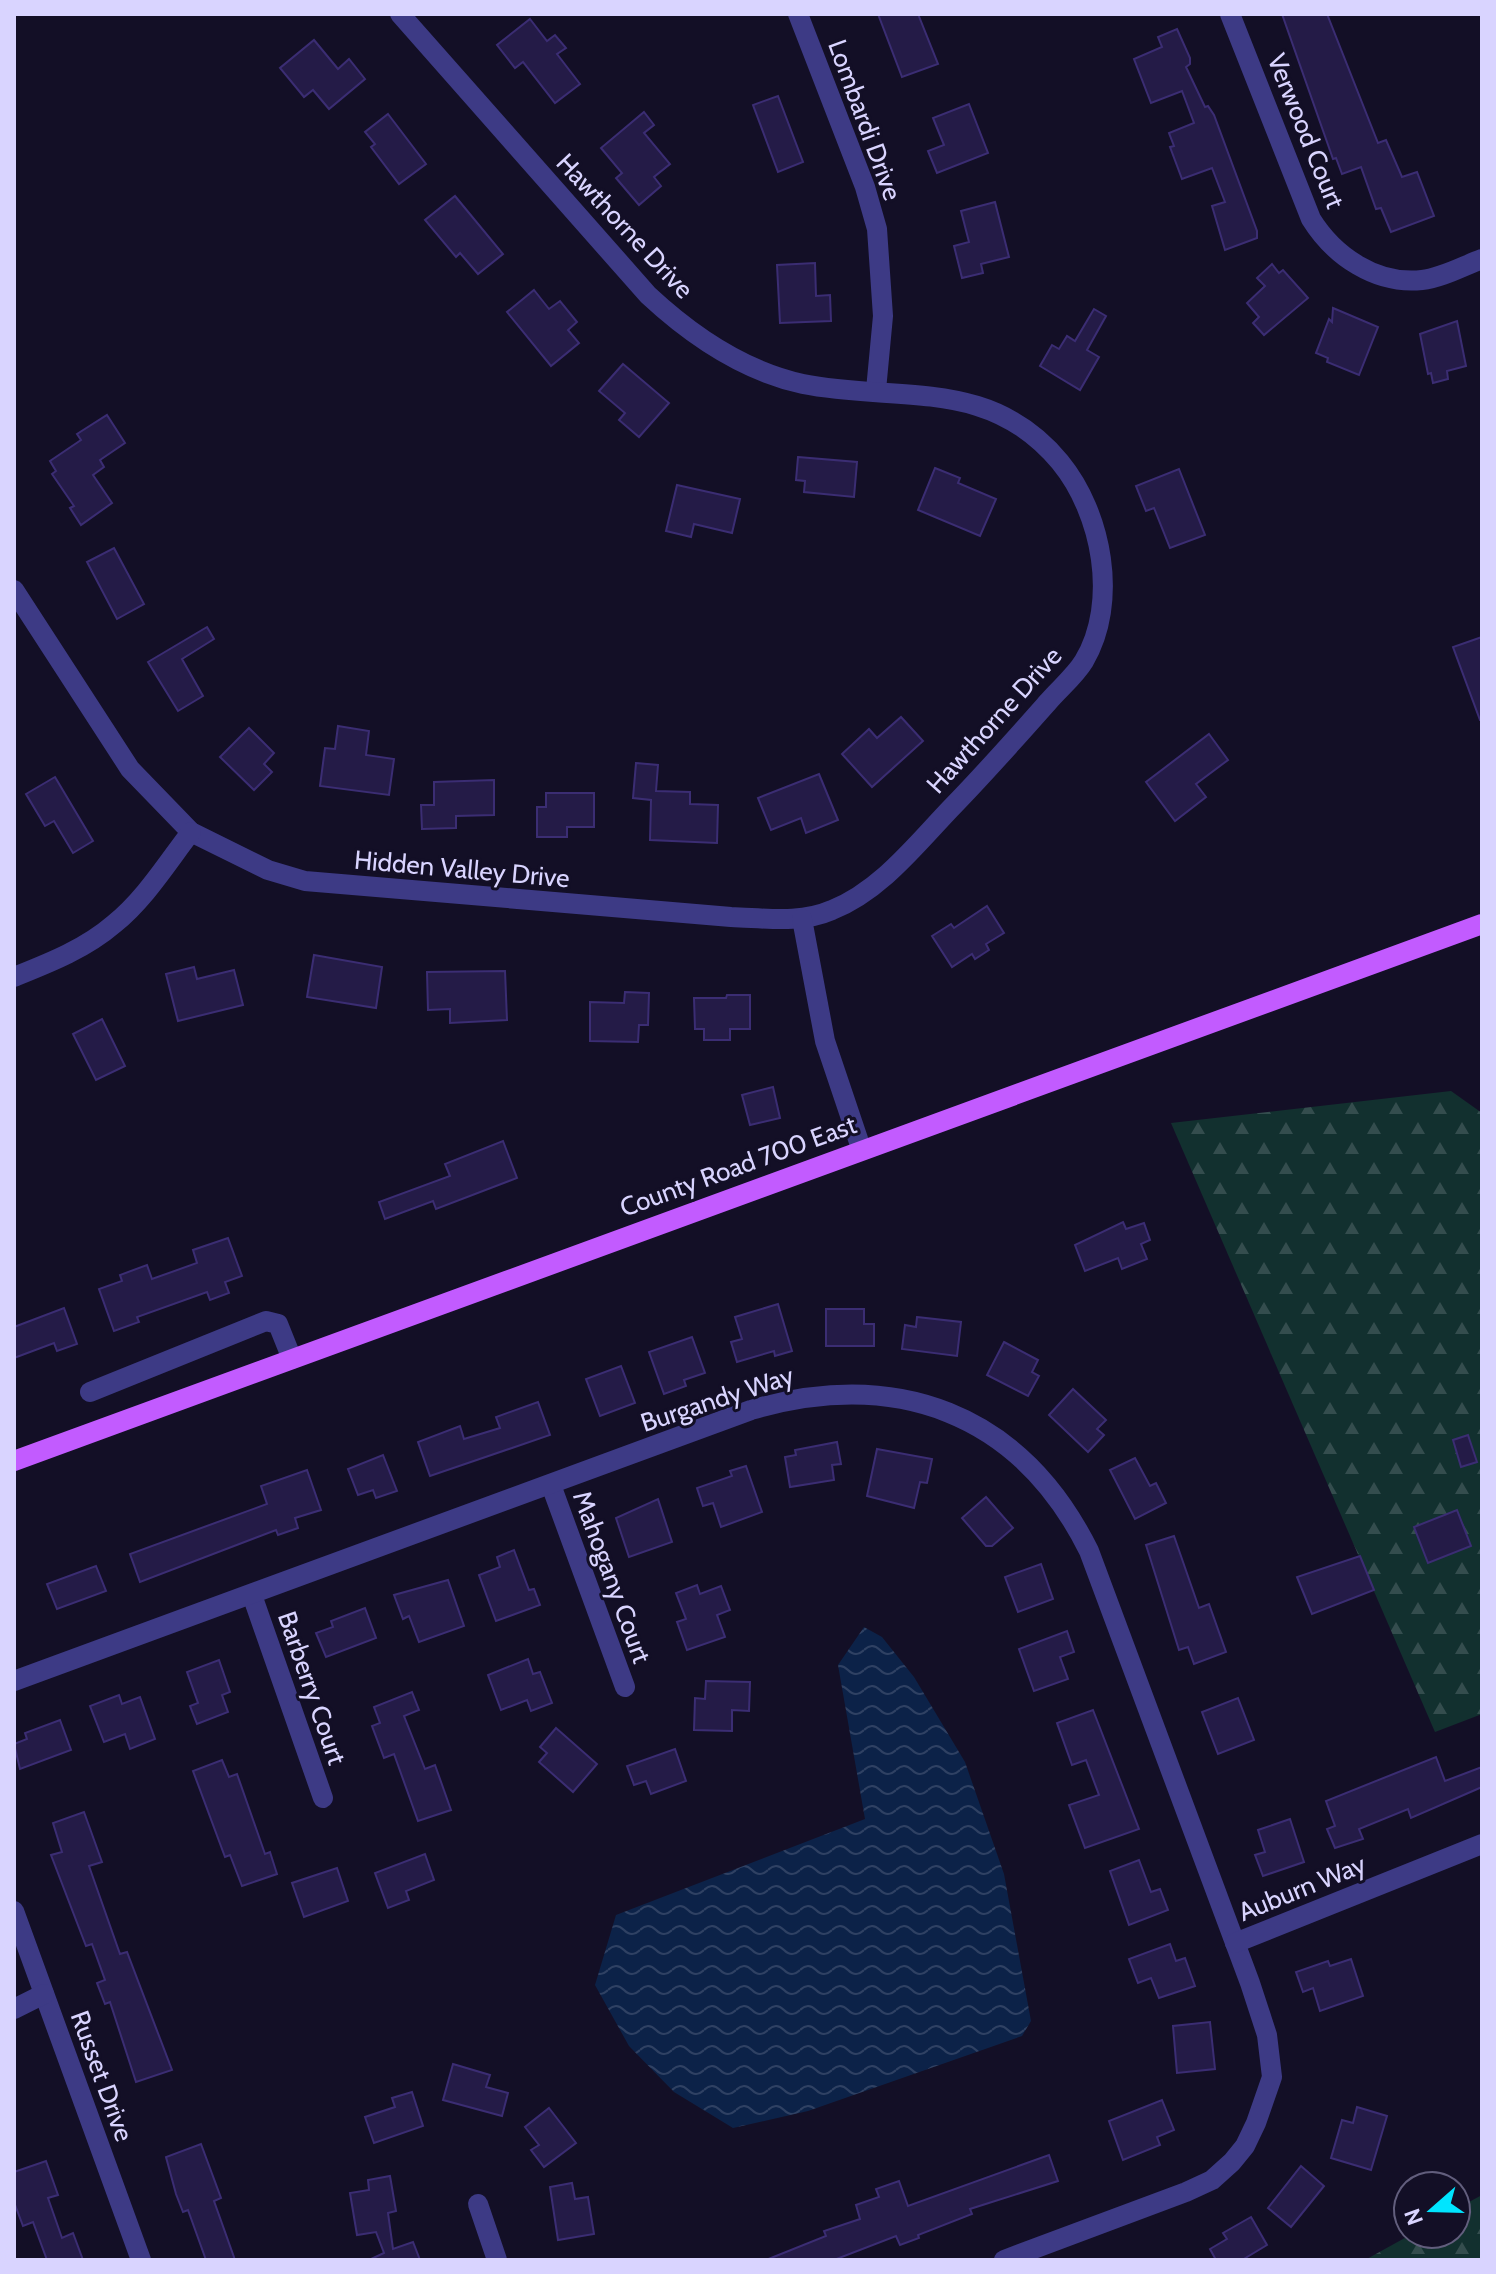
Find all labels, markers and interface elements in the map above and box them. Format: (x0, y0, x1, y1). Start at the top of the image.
street label: Lombardi Drive (821, 35, 909, 205)
street label: Verwood Court (1260, 49, 1352, 213)
street label: Hawthorne Drive (550, 147, 700, 305)
street label: Hawthorne Drive (920, 640, 1068, 800)
street label: Hidden Valley Drive (353, 844, 571, 894)
street label: County Road 700 East (615, 1108, 861, 1224)
street label: Burgandy Way (636, 1359, 798, 1439)
street label: Mahogany Court (566, 1487, 658, 1668)
street label: Barberry Court (271, 1607, 353, 1769)
street label: Auburn Way (1234, 1848, 1370, 1928)
street label: Russet Drive (64, 2006, 140, 2146)
north arrow (1392, 2170, 1472, 2250)
text: N (1398, 2205, 1429, 2229)

